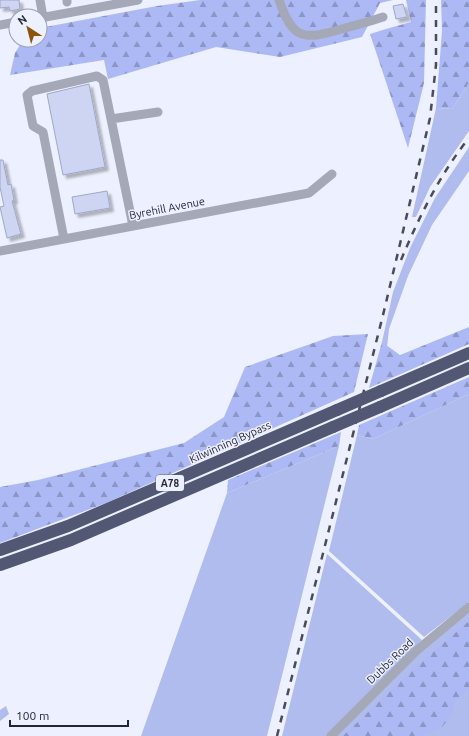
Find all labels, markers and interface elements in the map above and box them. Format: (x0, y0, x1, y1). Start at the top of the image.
north arrow (8, 8, 48, 48)
text: N (15, 13, 29, 27)
street label: Byrehill Avenue (128, 195, 206, 221)
street label: Kilwinning Bypass (187, 419, 273, 465)
road number: A78 (156, 475, 184, 491)
street label: Dubbs Road (364, 636, 416, 686)
scale bar (10, 702, 128, 728)
text: 100 m (16, 709, 49, 722)

